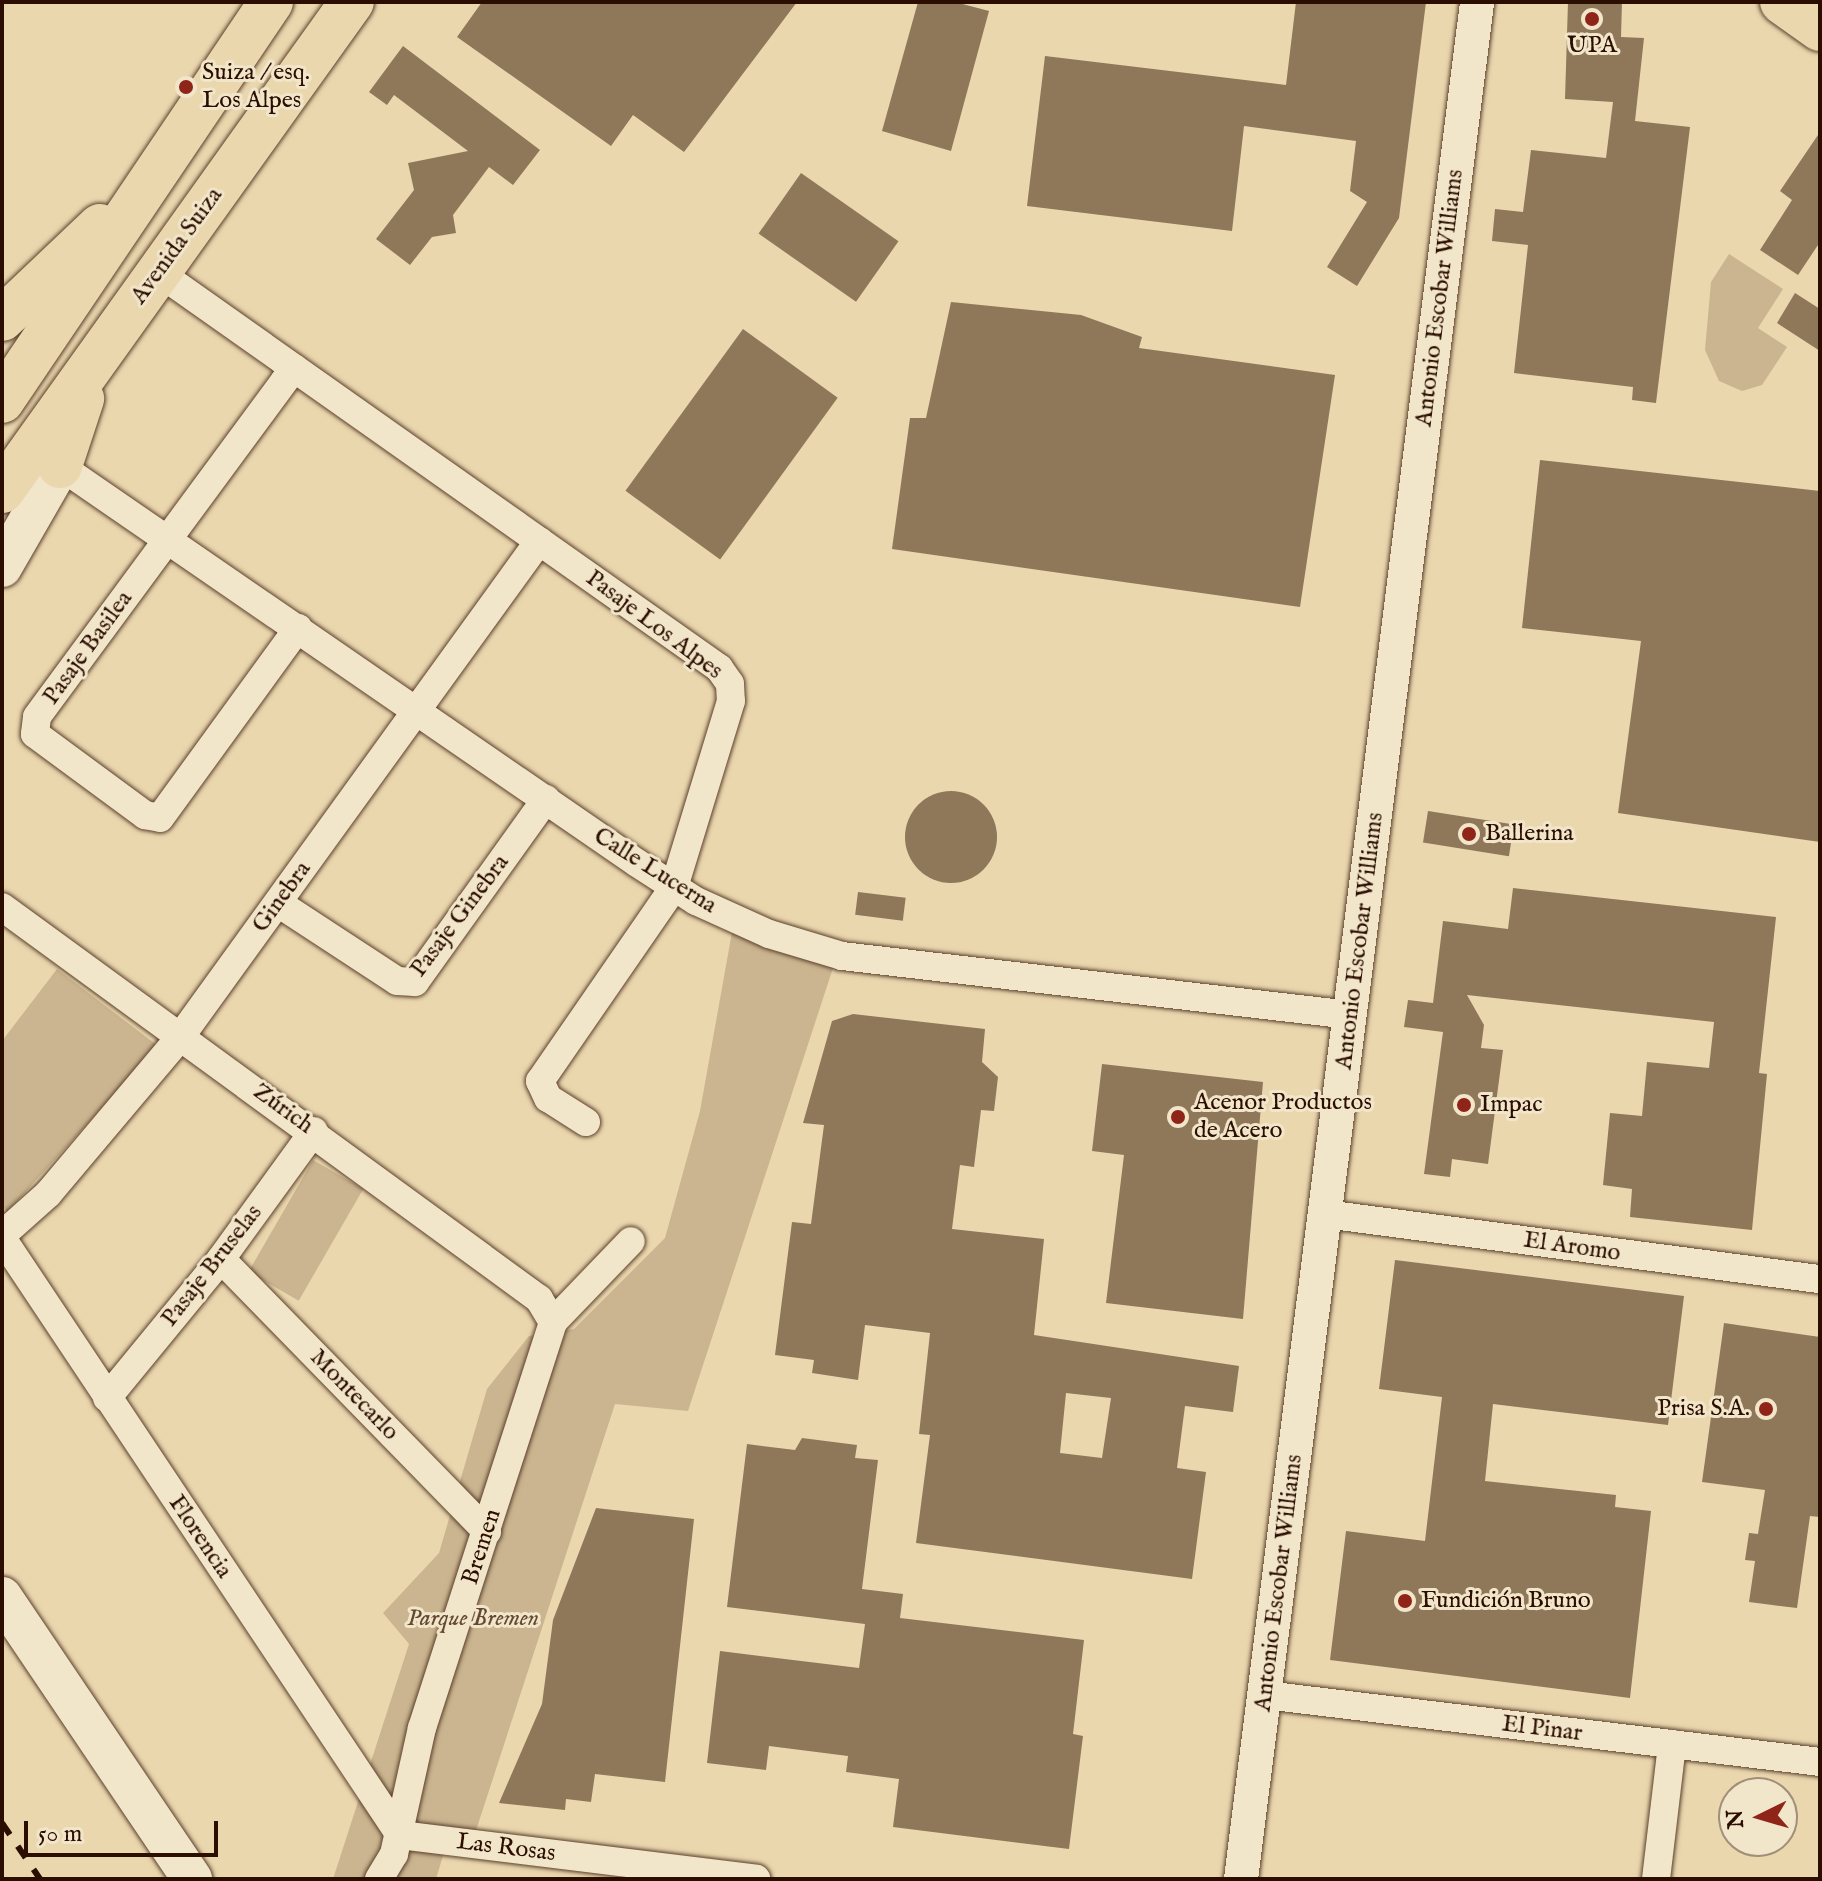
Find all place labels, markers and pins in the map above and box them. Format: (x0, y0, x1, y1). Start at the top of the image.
marker: UPA (1583, 10, 1601, 28)
place label: UPA (1567, 32, 1617, 60)
place label: Suiza / esq. Los Alpes (202, 59, 310, 115)
marker: Suiza / esq. Los Alpes (177, 78, 195, 96)
place label: Ballerina (1485, 820, 1574, 848)
marker: Ballerina (1460, 825, 1478, 843)
place label: Acenor Productos de Acero (1194, 1089, 1372, 1145)
place label: Impac (1480, 1091, 1543, 1119)
marker: Impac (1455, 1096, 1473, 1114)
marker: Acenor Productos de Acero (1169, 1108, 1187, 1126)
place label: Prisa S.A. (1657, 1395, 1750, 1423)
marker: Prisa S.A. (1757, 1400, 1775, 1418)
place label: Fundición Bruno (1421, 1587, 1591, 1615)
marker: Fundición Bruno (1396, 1592, 1414, 1610)

